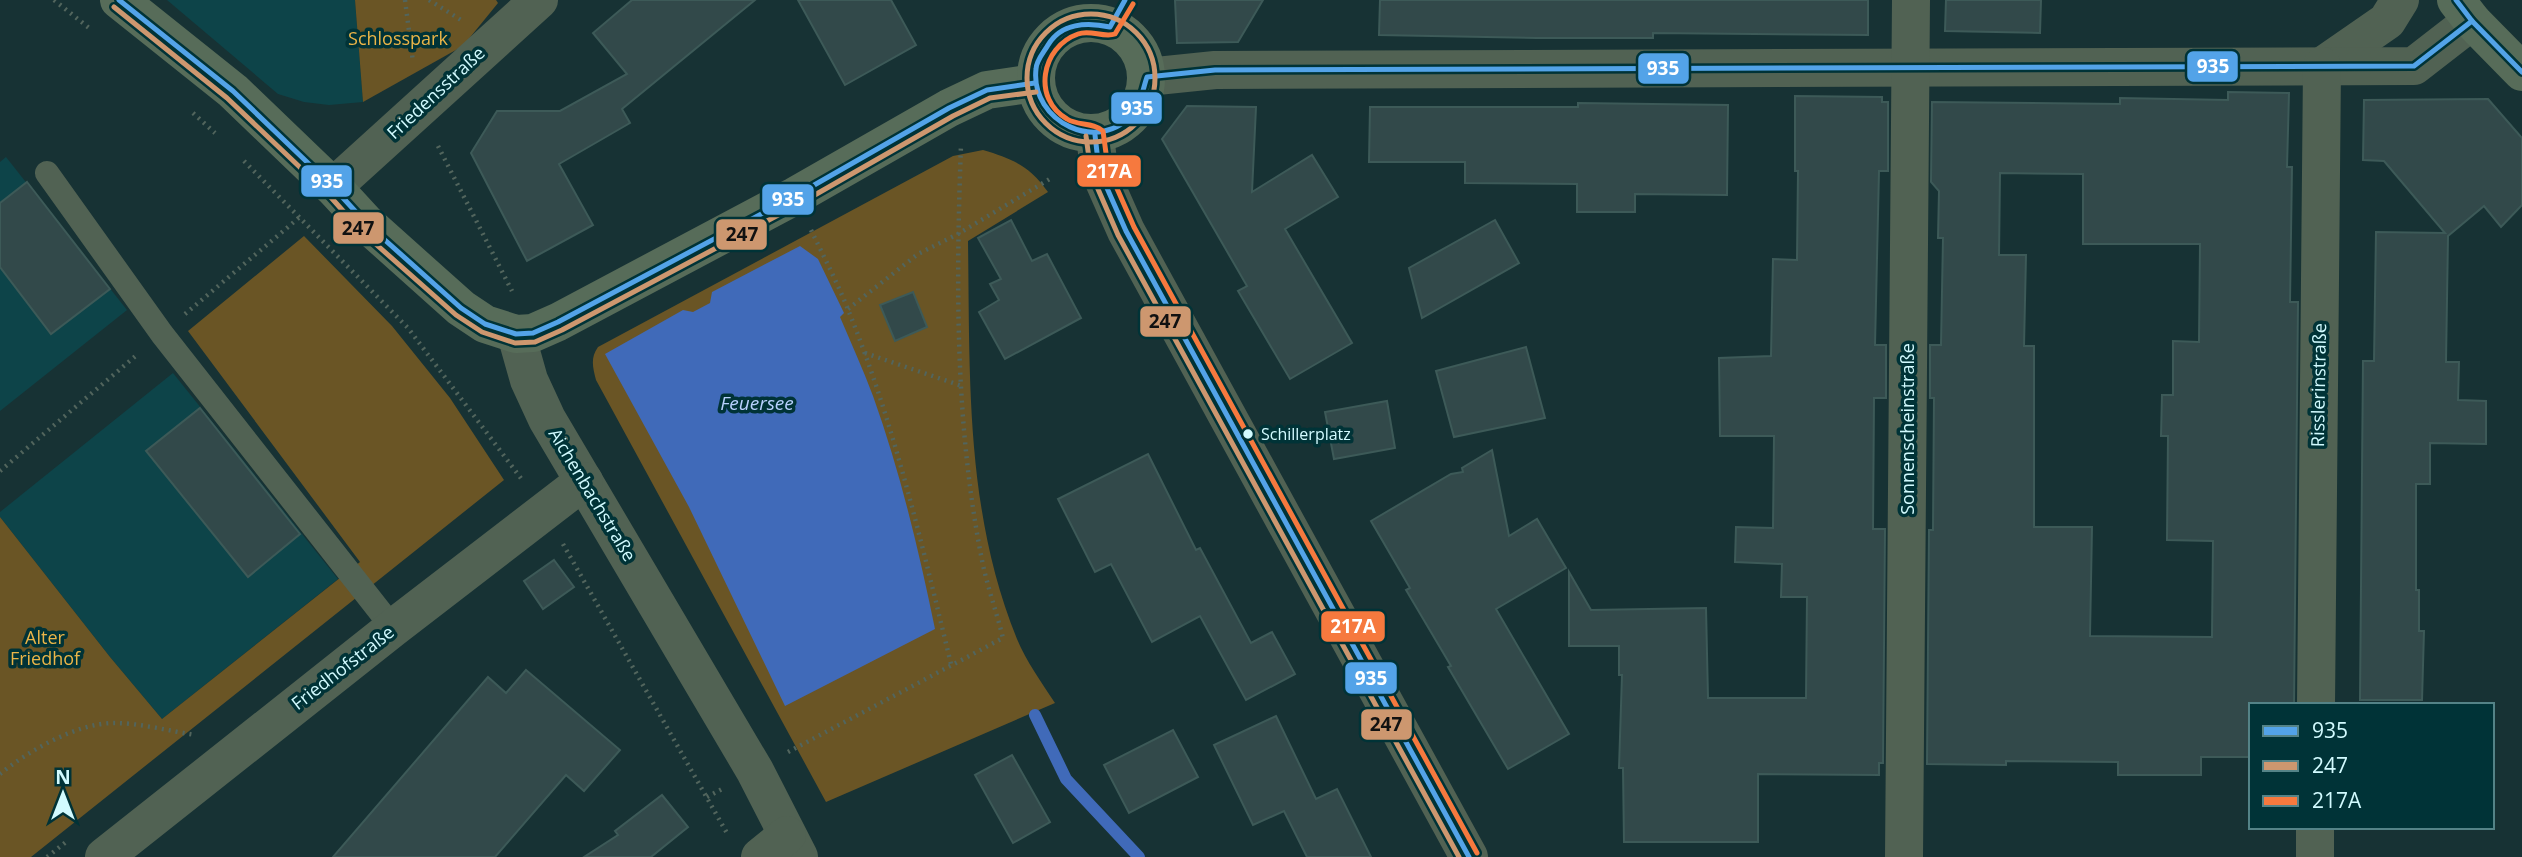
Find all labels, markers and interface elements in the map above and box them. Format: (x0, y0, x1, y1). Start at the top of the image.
park label: Schlosspark (348, 26, 448, 50)
street label: Friedensstraße (381, 41, 489, 144)
line badge: 935 (2186, 50, 2239, 83)
line badge: 935 (1637, 52, 1690, 85)
text: 935 (2197, 53, 2229, 79)
text: 935 (1647, 55, 1679, 81)
line badge: 935 (1110, 91, 1163, 125)
text: 935 (1121, 95, 1153, 121)
line badge: 217A (1076, 154, 1142, 188)
text: 217A (1086, 158, 1133, 184)
line badge: 935 (300, 164, 353, 198)
text: 935 (311, 168, 343, 194)
line badge: 935 (761, 183, 815, 216)
text: 935 (772, 186, 804, 212)
line badge: 247 (332, 211, 385, 245)
text: 247 (342, 215, 374, 241)
line badge: 247 (715, 218, 768, 251)
text: 247 (726, 221, 758, 247)
line badge: 247 (1139, 305, 1192, 338)
text: 247 (1149, 308, 1181, 334)
street label: Risslerinstraße (2305, 323, 2331, 447)
street label: Sonnenscheinstraße (1895, 343, 1919, 515)
water label: Feuersee (720, 390, 794, 416)
place label: Schillerplatz (1261, 423, 1351, 445)
street label: Aichenbachstraße (544, 424, 642, 565)
marker: Schillerplatz (1241, 427, 1255, 441)
line badge: 217A (1320, 610, 1386, 643)
text: 217A (1330, 613, 1377, 639)
street label: Friedhofstraße (286, 620, 399, 715)
park label: Alter Friedhof (10, 625, 81, 670)
line badge: 935 (1344, 661, 1398, 695)
text: 935 (1355, 665, 1387, 691)
legend (2249, 703, 2494, 829)
line badge: 247 (1360, 708, 1413, 741)
text: 247 (1370, 711, 1402, 737)
text: 935 (2312, 716, 2348, 744)
text: 247 (2312, 751, 2348, 779)
north arrow (28, 759, 98, 829)
text: N (55, 764, 71, 790)
text: 217A (2312, 786, 2362, 814)

